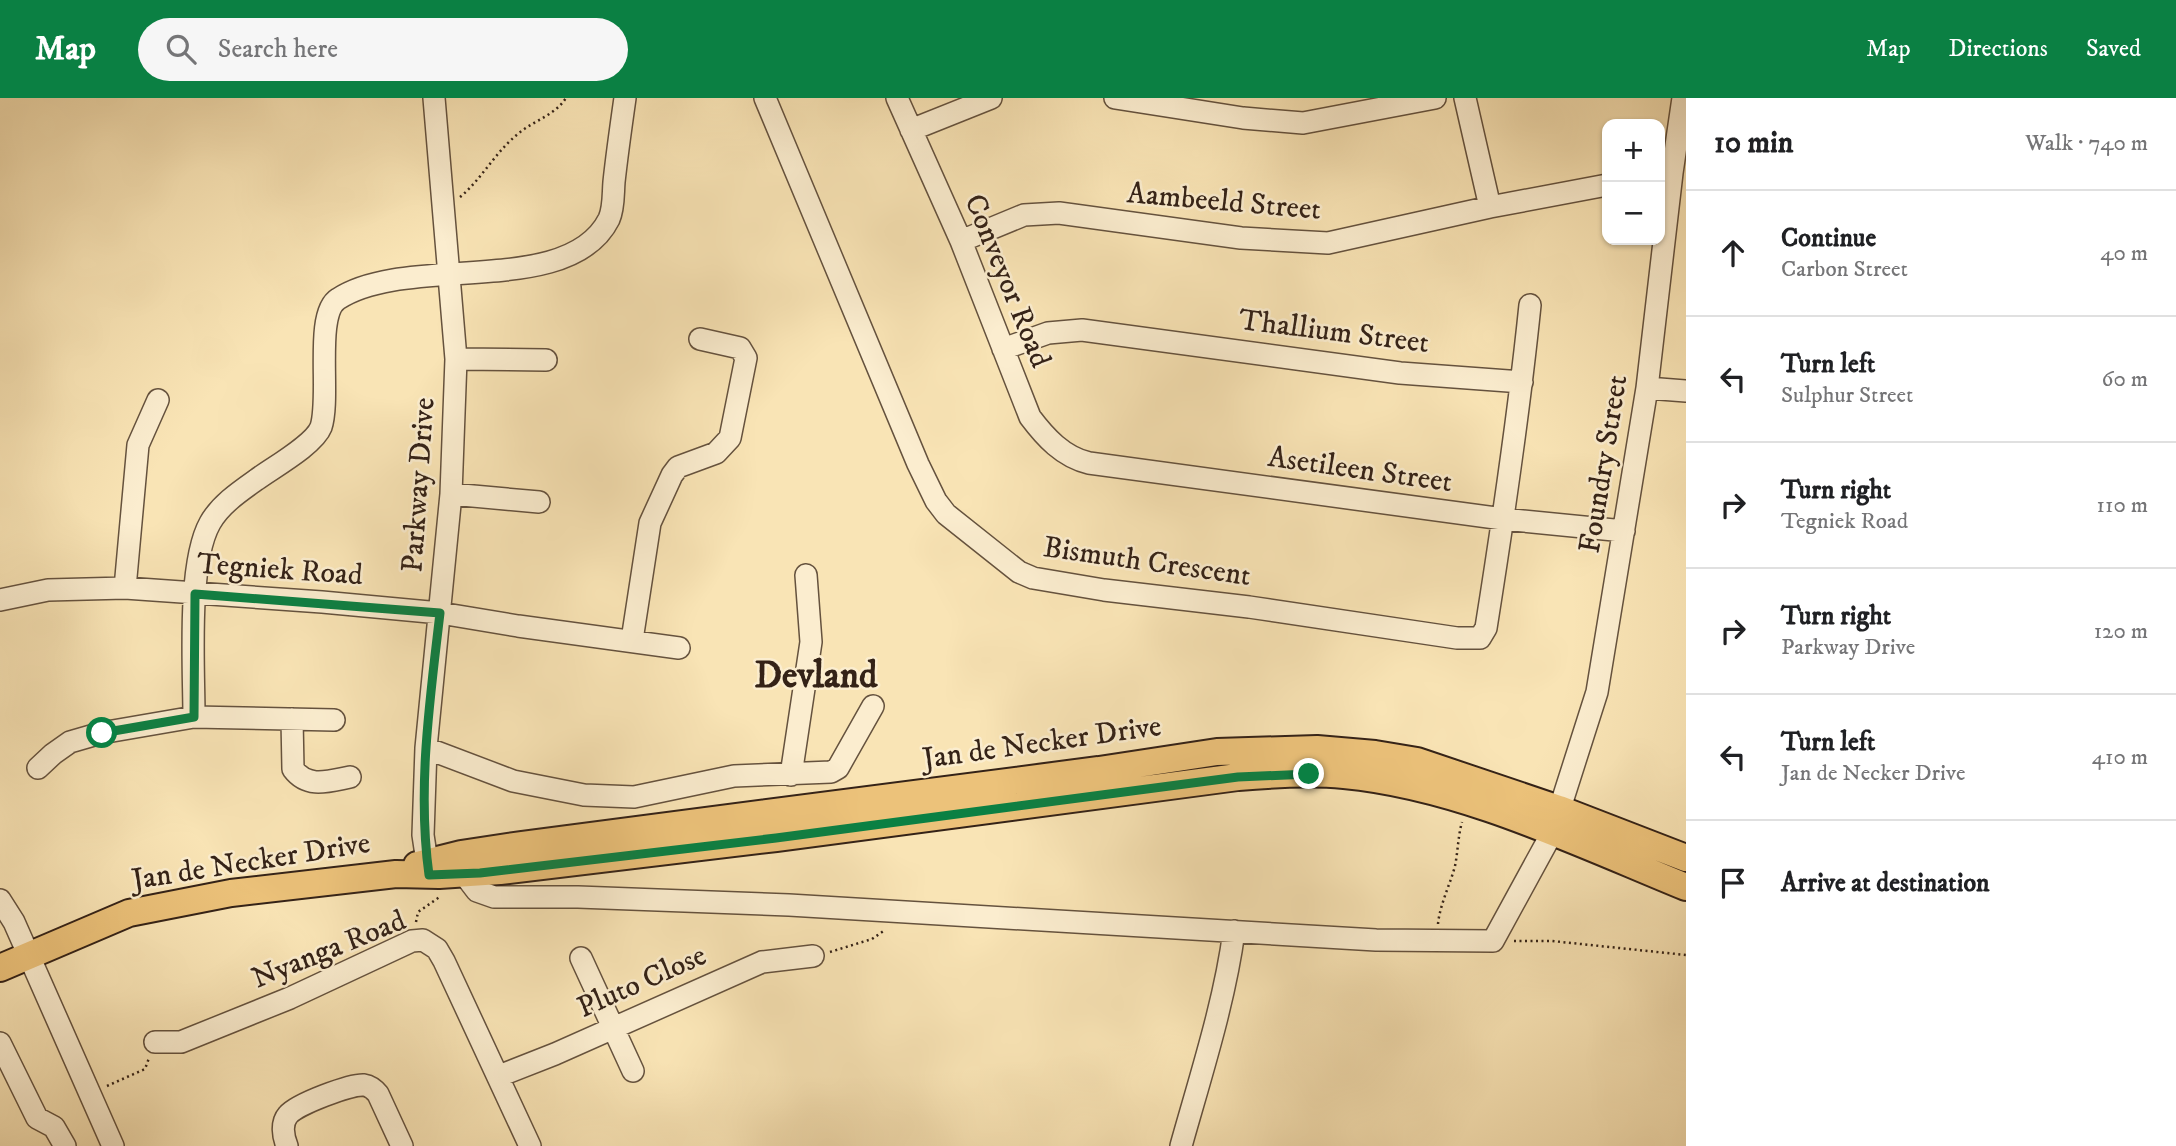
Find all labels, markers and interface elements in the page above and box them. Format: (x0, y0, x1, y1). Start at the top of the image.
search box (138, 18, 628, 81)
text: Map (35, 29, 96, 70)
icon: search (162, 30, 200, 68)
text: Search here (218, 33, 338, 66)
text: Map (1866, 34, 1911, 64)
text: Directions (1949, 34, 2048, 64)
text: Saved (2086, 34, 2141, 64)
map controls (1602, 119, 1665, 245)
button: + (1602, 119, 1665, 182)
text: 10 min (1714, 125, 1793, 162)
text: Walk · 740 m (2025, 129, 2148, 158)
street label: Aambeeld Street (1125, 175, 1323, 229)
button: − (1602, 182, 1665, 245)
street label: Conveyor Road (955, 189, 1059, 373)
text: Continue (1781, 222, 1876, 255)
icon: ahead (1714, 234, 1752, 272)
text: 40 m (2100, 239, 2148, 268)
text: Carbon Street (1781, 255, 1908, 284)
street label: Thallium Street (1237, 302, 1431, 362)
text: Turn left (1781, 348, 1875, 381)
icon: left (1714, 360, 1752, 398)
text: 60 m (2101, 365, 2148, 394)
street label: Foundry Street (1572, 372, 1636, 556)
text: Sulphur Street (1781, 381, 1913, 410)
street label: Parkway Drive (394, 396, 444, 574)
street label: Asetileen Street (1265, 439, 1455, 501)
text: Turn right (1781, 474, 1891, 507)
icon: right (1714, 486, 1752, 524)
text: 110 m (2097, 491, 2148, 520)
text: Tegniek Road (1781, 507, 1908, 536)
street label: Bismuth Crescent (1041, 529, 1253, 595)
street label: Tegniek Road (196, 546, 364, 594)
text: Turn right (1781, 600, 1891, 633)
icon: right (1714, 612, 1752, 650)
text: 120 m (2094, 617, 2148, 646)
text: Parkway Drive (1781, 633, 1915, 662)
district label: Devland (755, 653, 879, 700)
street label: Jan de Necker Drive (917, 708, 1164, 778)
route start (86, 717, 117, 748)
text: Turn left (1781, 726, 1875, 759)
icon: left (1714, 738, 1752, 776)
text: 410 m (2092, 743, 2148, 772)
route end (1293, 758, 1324, 789)
text: Jan de Necker Drive (1781, 759, 1966, 788)
street label: Jan de Necker Drive (126, 825, 373, 900)
icon: arrive (1714, 864, 1752, 902)
text: Arrive at destination (1781, 867, 1990, 900)
street label: Nyanga Road (247, 902, 411, 998)
street label: Pluto Close (572, 937, 712, 1027)

